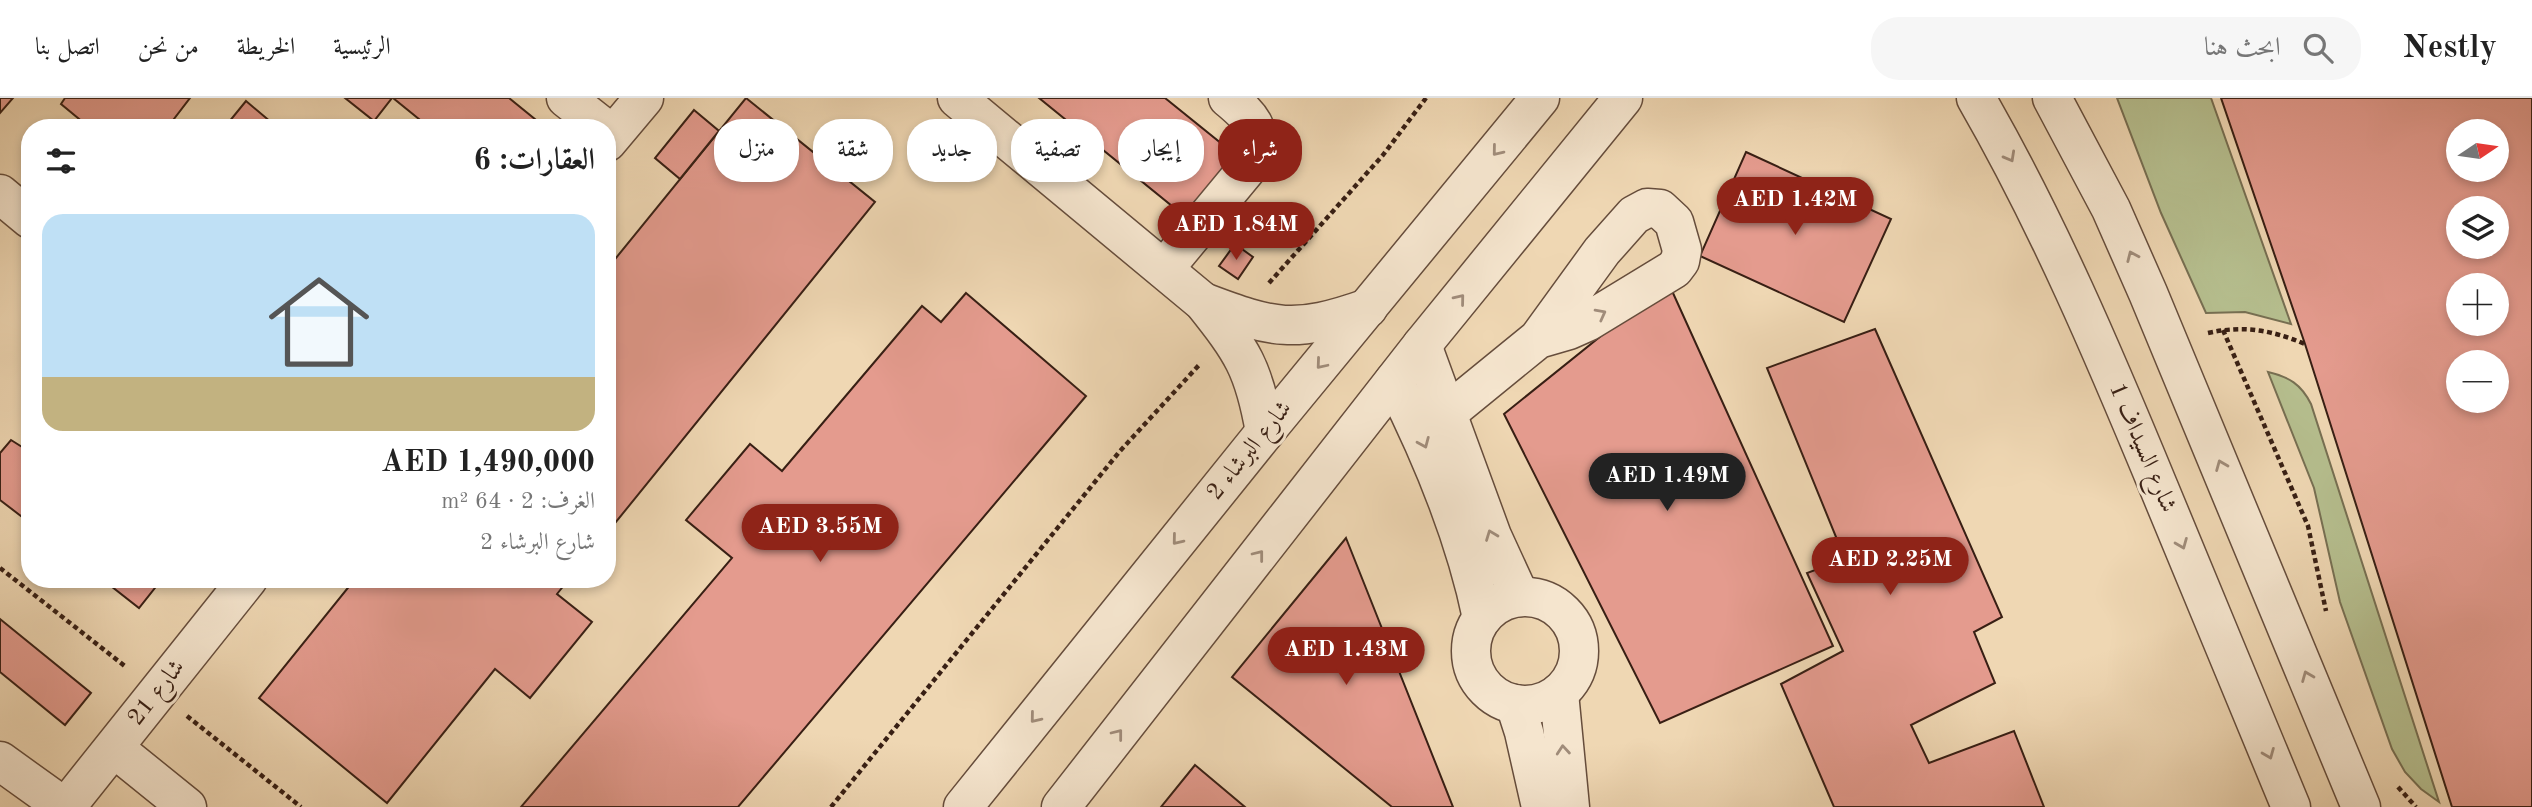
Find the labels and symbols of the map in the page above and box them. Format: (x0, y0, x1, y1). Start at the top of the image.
north arrow (2446, 119, 2510, 182)
one-way arrow (1493, 142, 1505, 155)
one-way arrow (2002, 150, 2015, 162)
pin: AED 1.42M (1715, 178, 1875, 237)
pin: AED 1.84M (1156, 202, 1316, 262)
one-way arrow (2126, 251, 2140, 263)
one-way arrow (1451, 294, 1464, 306)
one-way arrow (1594, 309, 1606, 322)
one-way arrow (1317, 356, 1329, 369)
street label: شارع السيداف 1 (2098, 380, 2180, 519)
street label: شارع البرشاء 2 (1203, 397, 1302, 509)
one-way arrow (1416, 435, 1430, 448)
pin: AED 1.49M (1587, 454, 1747, 513)
one-way arrow (2215, 460, 2229, 472)
pin: AED 3.55M (740, 504, 900, 564)
one-way arrow (1486, 529, 1500, 541)
one-way arrow (1173, 533, 1186, 545)
one-way arrow (2174, 537, 2188, 549)
pin: AED 2.25M (1810, 538, 1970, 597)
one-way arrow (1250, 550, 1263, 563)
pin: AED 1.43M (1266, 628, 1426, 687)
street label: شارع 21 (124, 656, 195, 734)
one-way arrow (2301, 671, 2315, 683)
one-way arrow (1030, 710, 1043, 722)
one-way arrow (1110, 729, 1123, 742)
one-way arrow (1556, 744, 1571, 755)
one-way arrow (2261, 747, 2275, 759)

